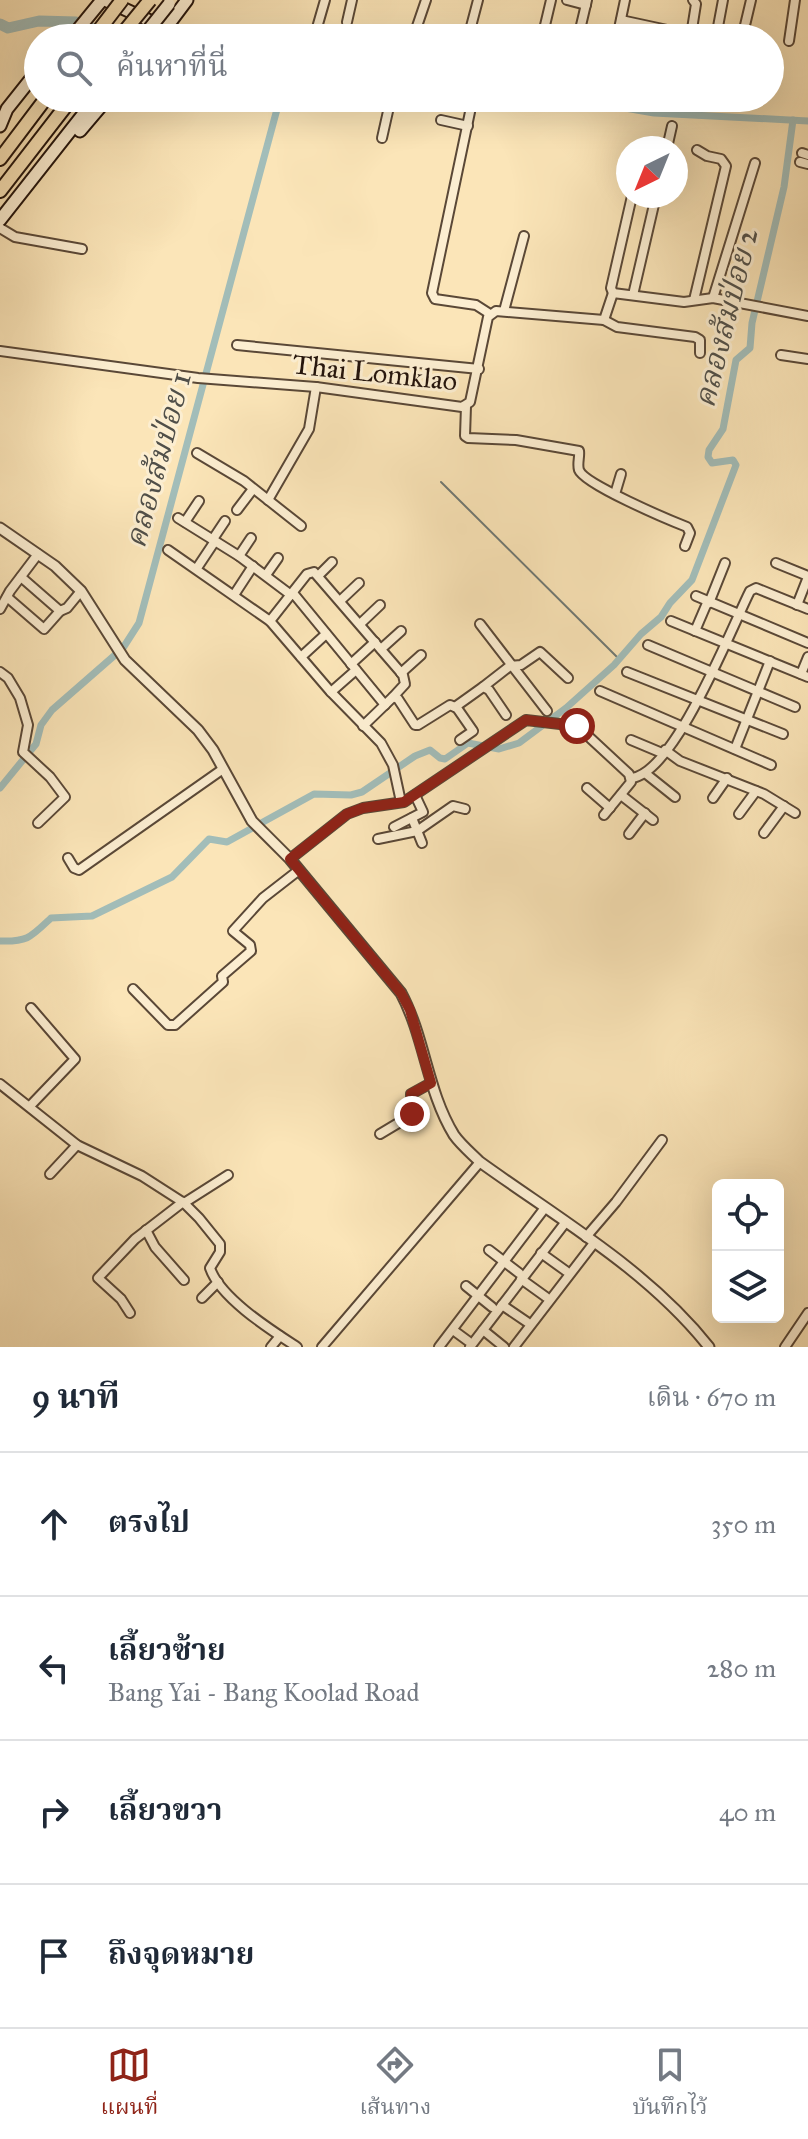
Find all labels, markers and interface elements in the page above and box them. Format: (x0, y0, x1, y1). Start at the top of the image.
search box (24, 24, 784, 112)
icon: search (52, 46, 96, 90)
text: ค้นหาที่นี่ (116, 48, 228, 84)
north arrow (616, 136, 688, 208)
water label: คลองส้มป่อย 2 (686, 224, 766, 411)
street label: Thai Lomklao (291, 346, 459, 399)
water label: คลองส้มป่อย 1 (117, 368, 199, 552)
route start (559, 708, 595, 744)
route end (394, 1096, 430, 1132)
map controls (712, 1179, 784, 1323)
button: locate (712, 1179, 784, 1251)
button: layers (712, 1251, 784, 1323)
text: 9 นาที (32, 1376, 120, 1417)
text: เดิน · 670 m (647, 1381, 776, 1413)
icon: ahead (32, 1502, 76, 1546)
text: ตรงไป (108, 1504, 190, 1540)
text: 350 m (711, 1508, 776, 1540)
text: เลี้ยวซ้าย (108, 1632, 226, 1668)
icon: left (32, 1646, 76, 1690)
text: 280 m (707, 1652, 776, 1684)
text: Bang Yai - Bang Koolad Road (108, 1676, 419, 1708)
icon: right (32, 1790, 76, 1834)
text: เลี้ยวขวา (108, 1792, 222, 1828)
text: 40 m (719, 1796, 776, 1828)
icon: arrive (32, 1934, 76, 1978)
text: ถึงจุดหมาย (108, 1936, 254, 1972)
tab: แผนที่ (101, 2043, 158, 2126)
tab: เส้นทาง (359, 2043, 431, 2126)
tab: บันทึกไว้ (632, 2043, 707, 2126)

